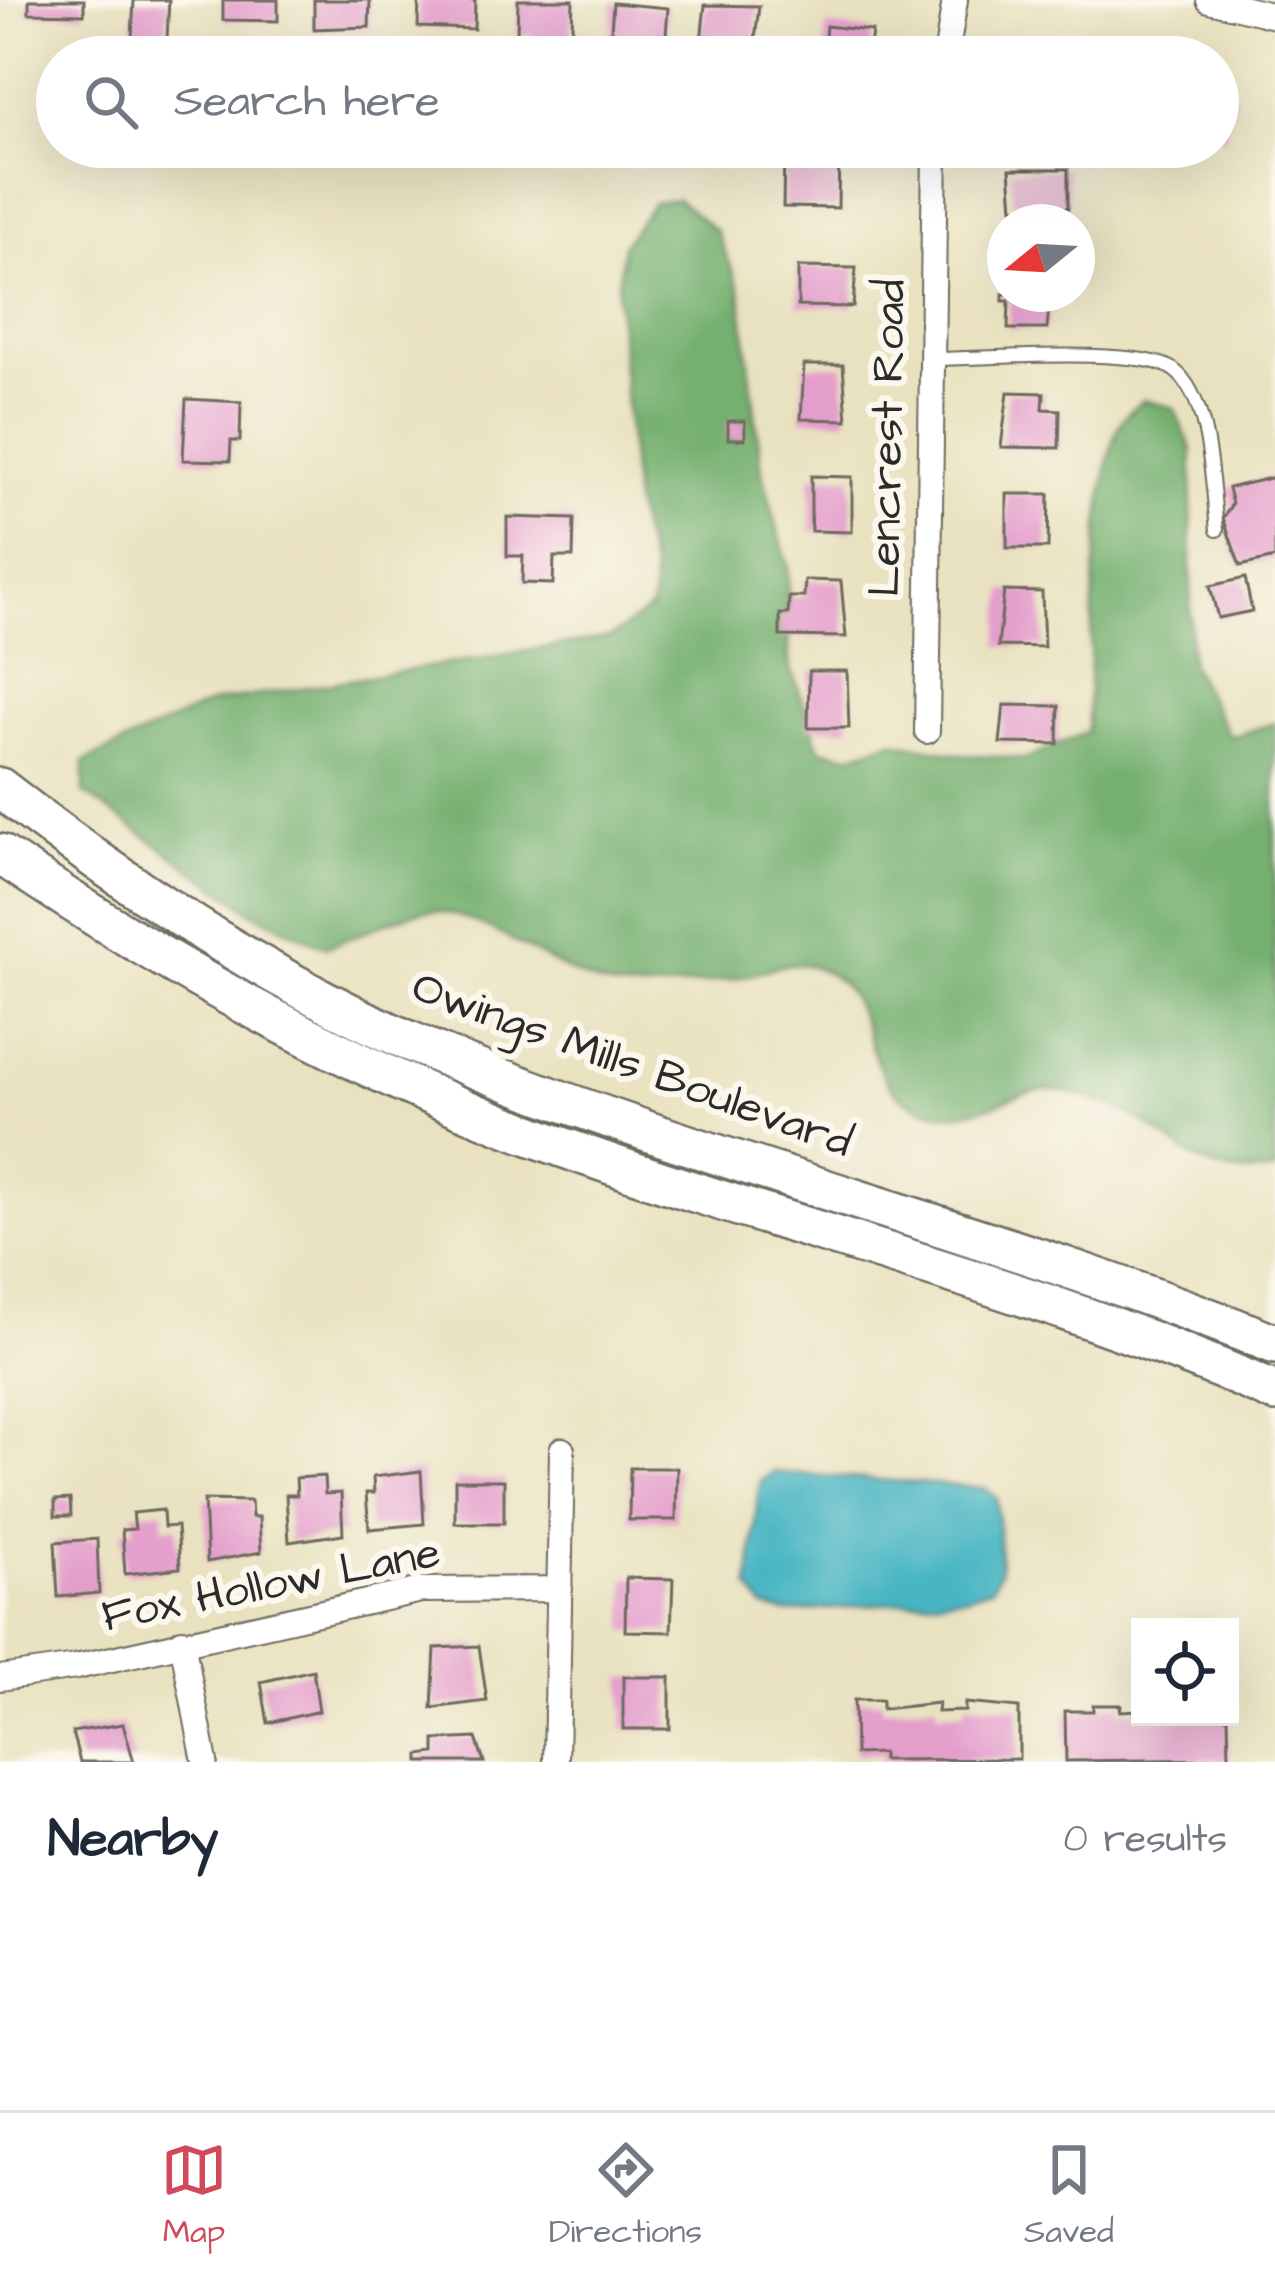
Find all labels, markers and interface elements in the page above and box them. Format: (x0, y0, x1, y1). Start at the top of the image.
search box (36, 36, 1239, 168)
icon: search (78, 69, 144, 135)
text: Search here (174, 71, 440, 133)
north arrow (987, 204, 1095, 312)
street label: Lencrest Road (854, 279, 922, 597)
street label: Owings Mills Boulevard (403, 956, 861, 1174)
street label: Fox Hollow Lane (97, 1522, 445, 1648)
map controls (1131, 1618, 1239, 1726)
button: locate (1131, 1618, 1239, 1726)
text: Nearby (48, 1805, 218, 1876)
text: 0 results (1063, 1813, 1227, 1867)
tab: Map (161, 2137, 227, 2255)
tab: Directions (549, 2137, 702, 2255)
tab: Saved (1024, 2137, 1114, 2255)

